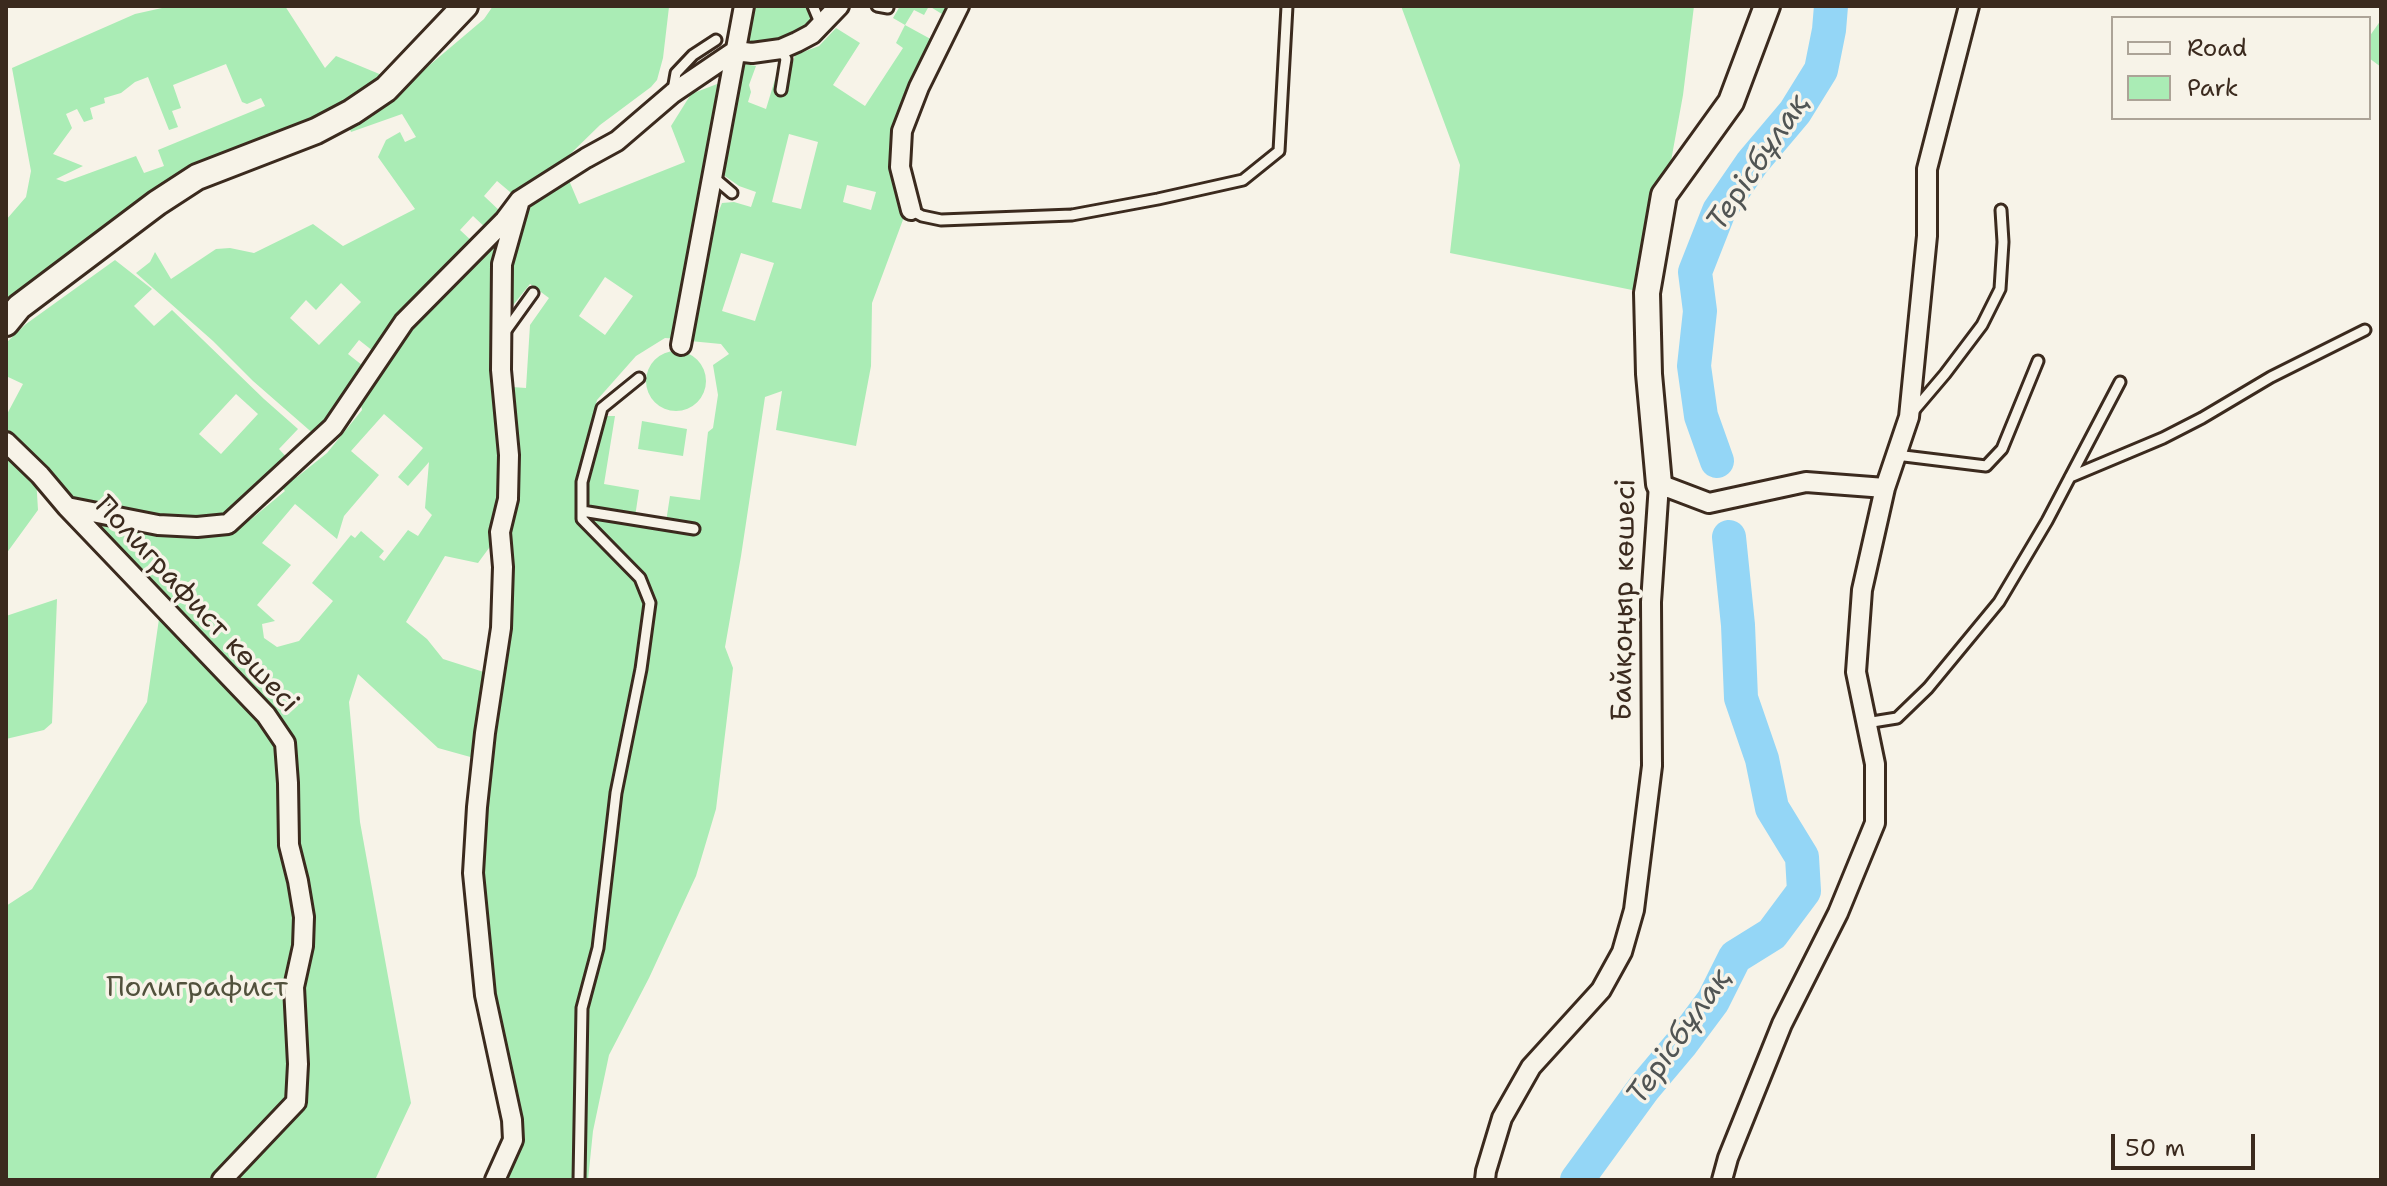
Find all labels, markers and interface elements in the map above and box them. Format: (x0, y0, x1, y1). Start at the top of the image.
legend (2111, 16, 2371, 120)
text: Road (2187, 32, 2247, 64)
text: Park (2187, 72, 2239, 104)
water label: Терісбұлақ (1700, 87, 1818, 239)
street label: Байқоңыр көшесі (1606, 478, 1644, 722)
street label: Полиграфист көшесі (87, 490, 305, 720)
water label: Терісбұлақ (1620, 962, 1740, 1112)
park label: Полиграфист (106, 972, 288, 1006)
scale bar (2115, 1118, 2259, 1168)
text: 50 m (2125, 1132, 2185, 1164)

